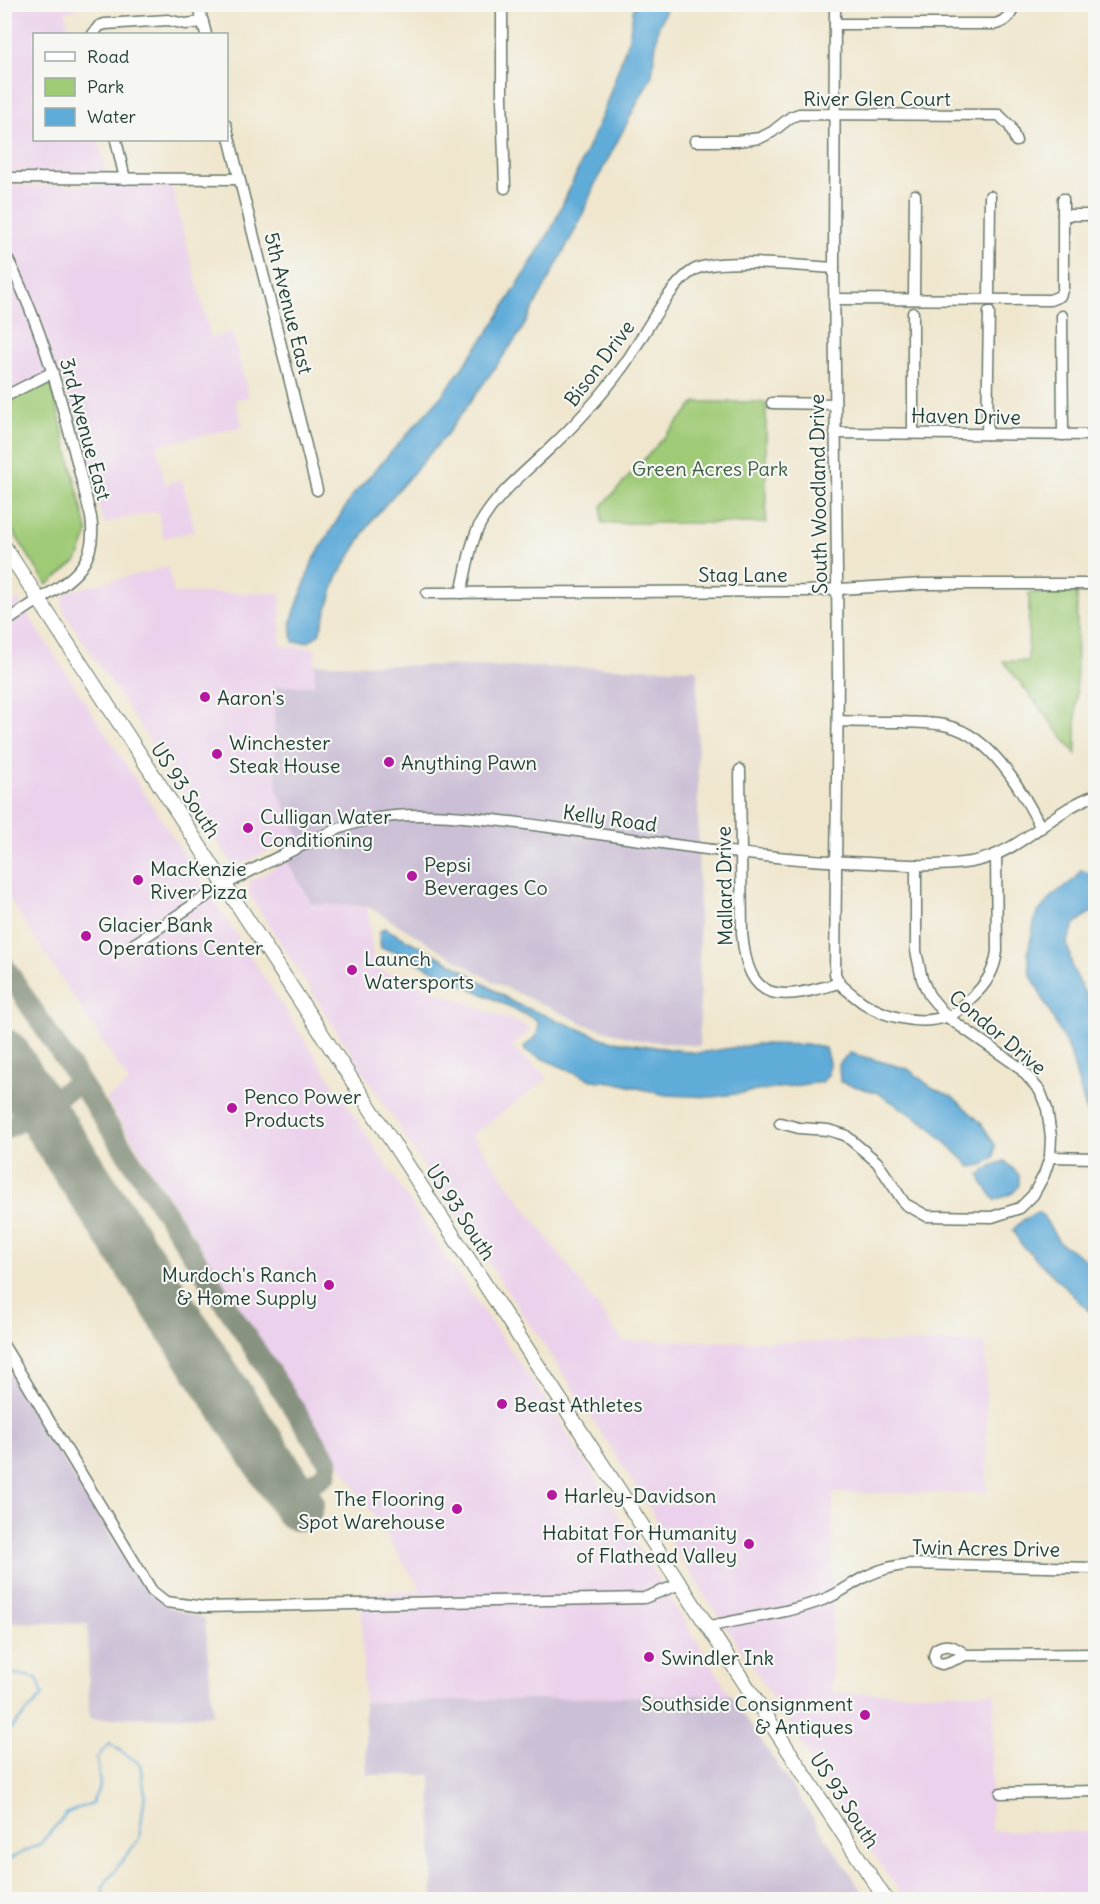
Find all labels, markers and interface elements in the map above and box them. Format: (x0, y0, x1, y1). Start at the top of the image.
legend (33, 33, 228, 141)
text: Road (87, 45, 130, 68)
text: Park (87, 75, 124, 98)
street label: River Glen Court (803, 86, 951, 111)
text: Water (87, 105, 137, 128)
street label: 5th Avenue East (259, 230, 319, 377)
street label: Bison Drive (558, 315, 640, 411)
street label: 3rd Avenue East (55, 355, 117, 503)
street label: South Woodland Drive (804, 394, 832, 594)
street label: Haven Drive (911, 403, 1021, 429)
park label: Green Acres Park (632, 456, 788, 481)
street label: Stag Lane (698, 562, 788, 587)
place label: Aaron's (217, 685, 285, 710)
marker: Aaron's (198, 690, 212, 704)
place label: Winchester Steak House (229, 730, 341, 778)
street label: US 93 South (146, 737, 226, 843)
marker: Winchester Steak House (210, 747, 224, 761)
place label: Anything Pawn (401, 750, 537, 775)
marker: Anything Pawn (382, 755, 396, 769)
street label: Kelly Road (561, 799, 659, 837)
place label: Culligan Water Conditioning (260, 804, 391, 852)
marker: Culligan Water Conditioning (241, 821, 255, 835)
street label: Mallard Drive (710, 826, 738, 946)
place label: Pepsi Beverages Co (424, 852, 548, 900)
place label: MacKenzie River Pizza (150, 856, 248, 904)
marker: Pepsi Beverages Co (405, 869, 419, 883)
marker: MacKenzie River Pizza (131, 873, 145, 887)
place label: Glacier Bank Operations Center (98, 912, 263, 960)
marker: Glacier Bank Operations Center (79, 929, 93, 943)
place label: Launch Watersports (364, 946, 474, 994)
marker: Launch Watersports (345, 963, 359, 977)
street label: Condor Drive (944, 984, 1052, 1080)
place label: Penco Power Products (244, 1084, 361, 1132)
marker: Penco Power Products (225, 1101, 239, 1115)
street label: US 93 South (421, 1159, 501, 1265)
place label: Murdoch's Ranch & Home Supply (162, 1262, 317, 1310)
marker: Murdoch's Ranch & Home Supply (322, 1278, 336, 1292)
place label: Beast Athletes (514, 1392, 643, 1417)
marker: Beast Athletes (495, 1397, 509, 1411)
place label: Harley-Davidson (564, 1483, 716, 1508)
place label: The Flooring Spot Warehouse (298, 1486, 445, 1534)
marker: Harley-Davidson (545, 1488, 559, 1502)
marker: The Flooring Spot Warehouse (450, 1502, 464, 1516)
place label: Habitat For Humanity of Flathead Valley (542, 1520, 737, 1568)
street label: Twin Acres Drive (912, 1534, 1060, 1562)
marker: Habitat For Humanity of Flathead Valley (742, 1537, 756, 1551)
place label: Swindler Ink (661, 1645, 774, 1670)
marker: Swindler Ink (642, 1650, 656, 1664)
place label: Southside Consignment & Antiques (641, 1691, 853, 1739)
marker: Southside Consignment & Antiques (858, 1708, 872, 1722)
street label: US 93 South (805, 1747, 885, 1853)

